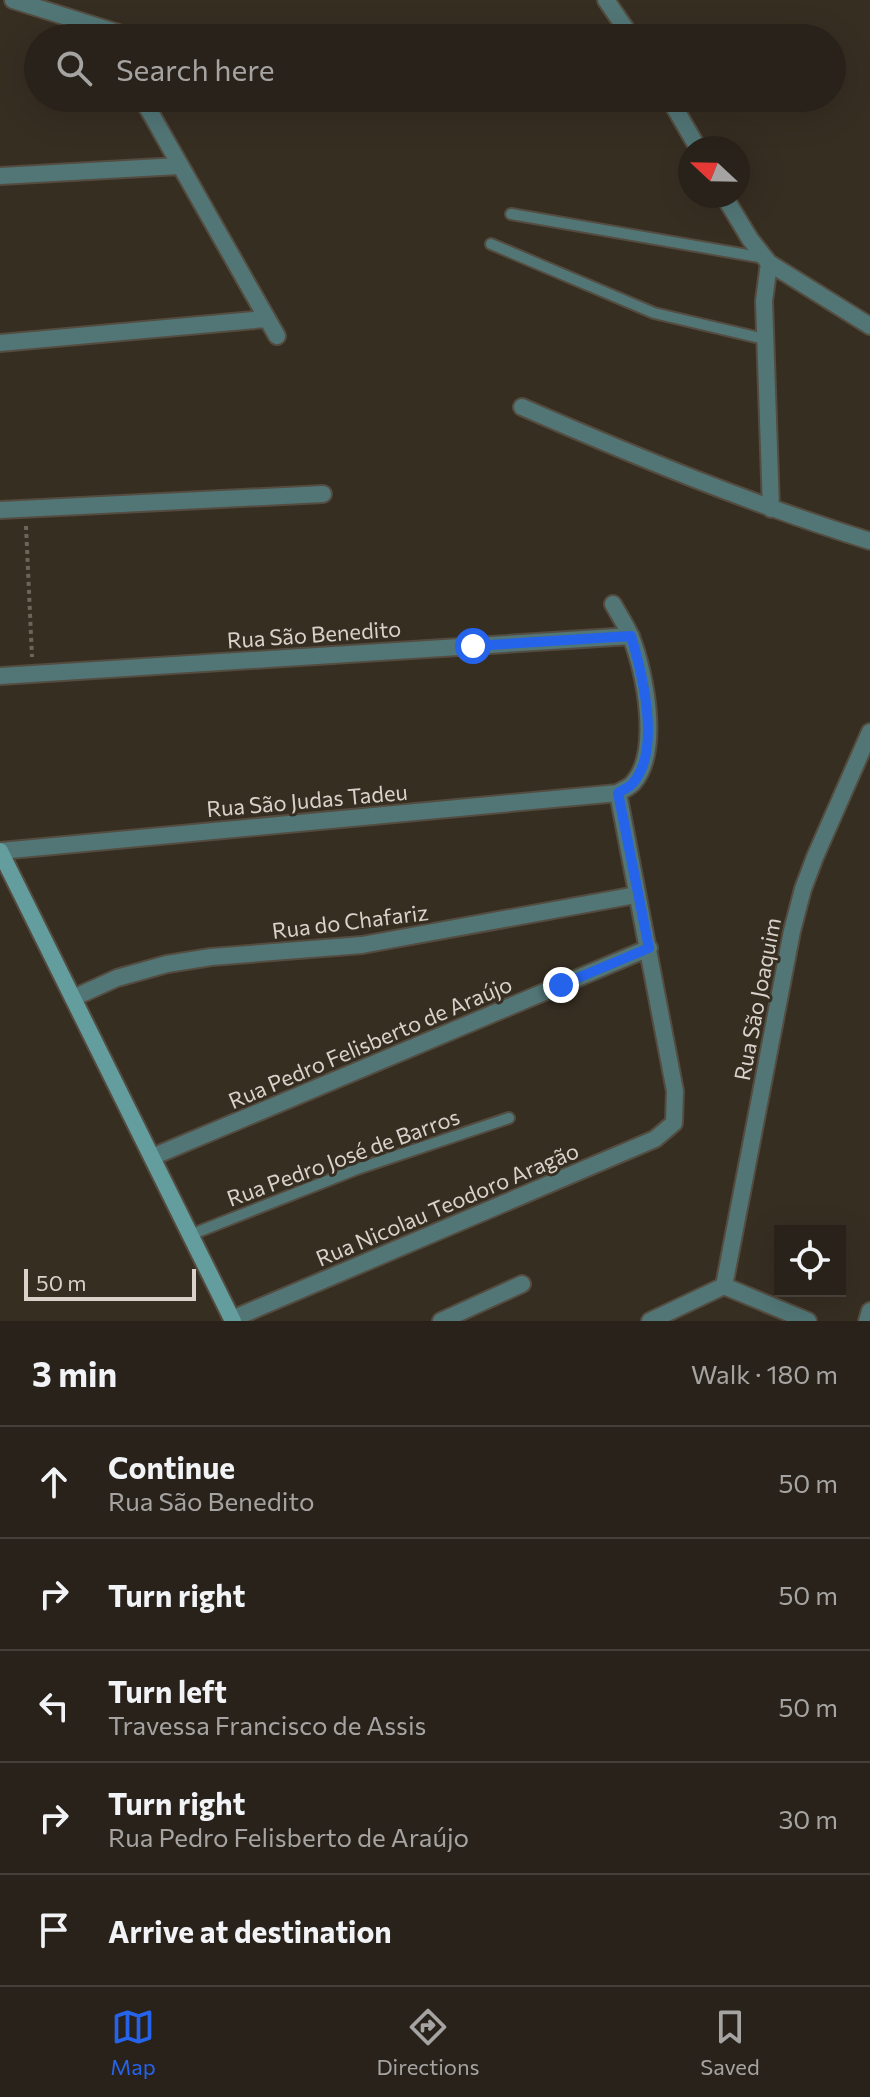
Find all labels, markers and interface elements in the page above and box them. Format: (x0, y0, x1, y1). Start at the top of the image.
search box (24, 24, 846, 112)
icon: search (52, 46, 96, 90)
text: Search here (116, 50, 275, 87)
north arrow (678, 136, 750, 208)
street label: Rua São Benedito (226, 614, 402, 654)
route start (455, 628, 491, 664)
street label: Rua São Judas Tadeu (205, 778, 409, 822)
street label: Rua do Chafariz (270, 898, 430, 944)
street label: Rua São Joaquim (728, 915, 786, 1083)
route end (543, 967, 579, 1003)
street label: Rua Pedro Felisberto de Araújo (224, 970, 516, 1114)
street label: Rua Pedro José de Barros (223, 1102, 463, 1212)
street label: Rua Nicolau Teodoro Aragão (312, 1136, 582, 1272)
map controls (774, 1225, 846, 1297)
button: locate (774, 1225, 846, 1297)
scale bar (24, 1265, 196, 1301)
text: 50 m (36, 1269, 86, 1296)
text: 3 min (32, 1352, 117, 1394)
text: Walk · 180 m (691, 1358, 838, 1389)
text: Continue (108, 1448, 235, 1485)
icon: ahead (32, 1460, 76, 1504)
text: 50 m (778, 1467, 838, 1498)
text: Rua São Benedito (108, 1485, 314, 1516)
icon: right (32, 1572, 76, 1616)
text: Turn right (108, 1576, 245, 1613)
text: 50 m (778, 1579, 838, 1610)
text: Turn left (108, 1672, 227, 1709)
icon: left (32, 1684, 76, 1728)
text: 50 m (778, 1691, 838, 1722)
text: Travessa Francisco de Assis (108, 1709, 426, 1740)
text: Turn right (108, 1784, 245, 1821)
icon: right (32, 1796, 76, 1840)
text: 30 m (779, 1803, 838, 1834)
text: Rua Pedro Felisberto de Araújo (108, 1821, 469, 1852)
icon: arrive (32, 1908, 76, 1952)
text: Arrive at destination (108, 1912, 392, 1949)
tab: Map (110, 2005, 156, 2080)
tab: Directions (376, 2005, 480, 2080)
tab: Saved (700, 2005, 760, 2080)

